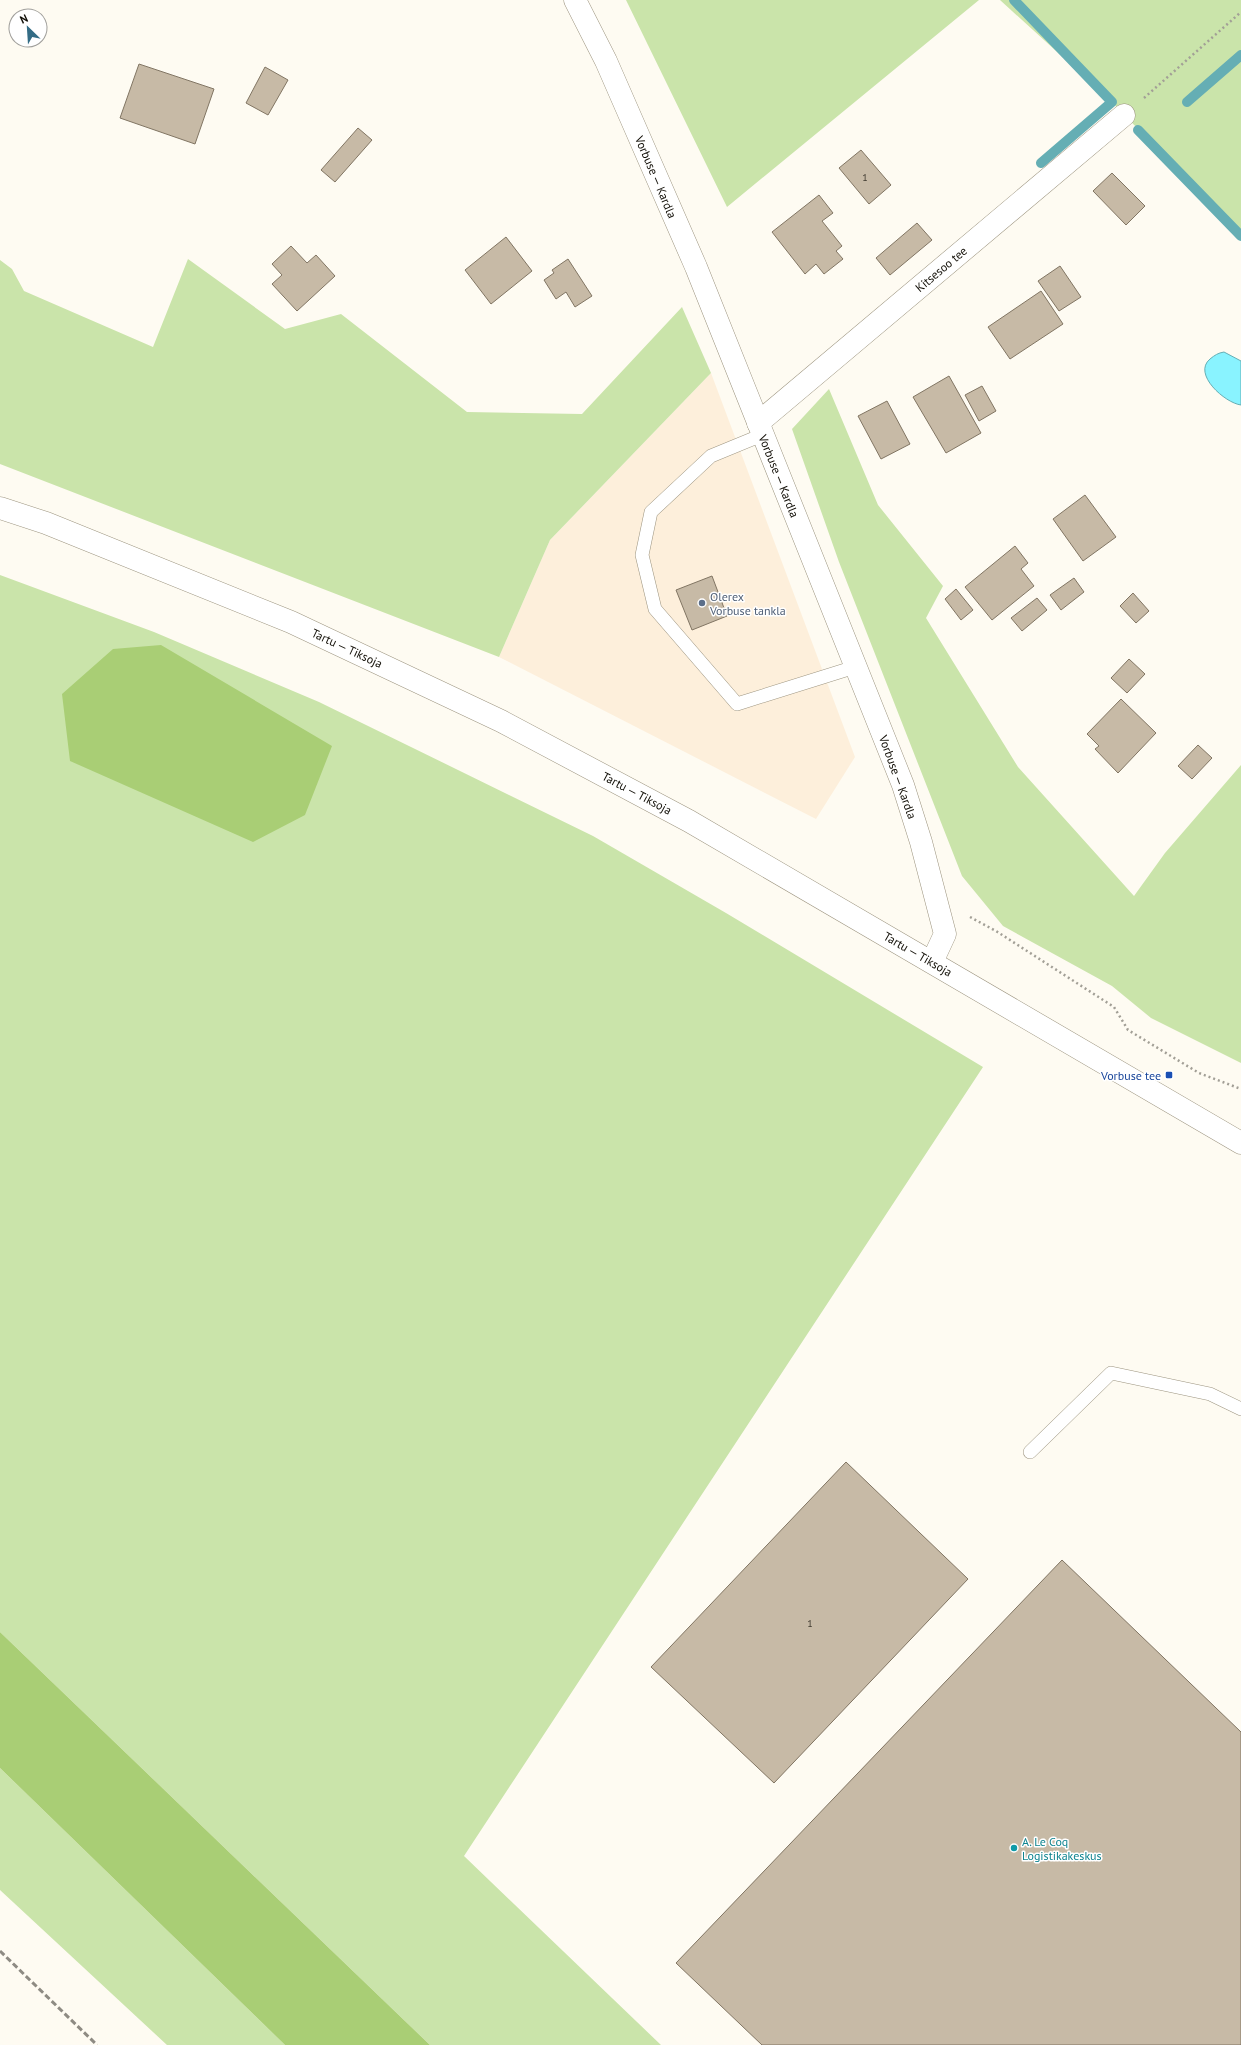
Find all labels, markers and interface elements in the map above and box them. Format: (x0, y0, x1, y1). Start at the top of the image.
north arrow (8, 8, 48, 48)
text: N (18, 11, 30, 27)
street label: Vorbuse — Kardla (632, 133, 680, 220)
house number: 1 (862, 171, 868, 184)
street label: Kitsesoo tee (912, 243, 970, 295)
street label: Vorbuse — Kardla (755, 431, 802, 520)
place label: Olerex Vorbuse tankla (709, 589, 786, 618)
marker: Olerex Vorbuse tankla (697, 598, 707, 608)
street label: Tartu — Tiksoja (309, 625, 385, 671)
street label: Vorbuse — Kardla (876, 732, 920, 821)
street label: Tartu — Tiksoja (600, 768, 674, 818)
street label: Tartu — Tiksoja (881, 928, 955, 980)
place label: Vorbuse tee (1100, 1068, 1161, 1083)
marker: Vorbuse tee (1164, 1070, 1174, 1080)
house number: 1 (807, 1617, 813, 1630)
place label: A. Le Coq Logistikakeskus (1022, 1834, 1102, 1863)
marker: A. Le Coq Logistikakeskus (1009, 1843, 1019, 1853)

